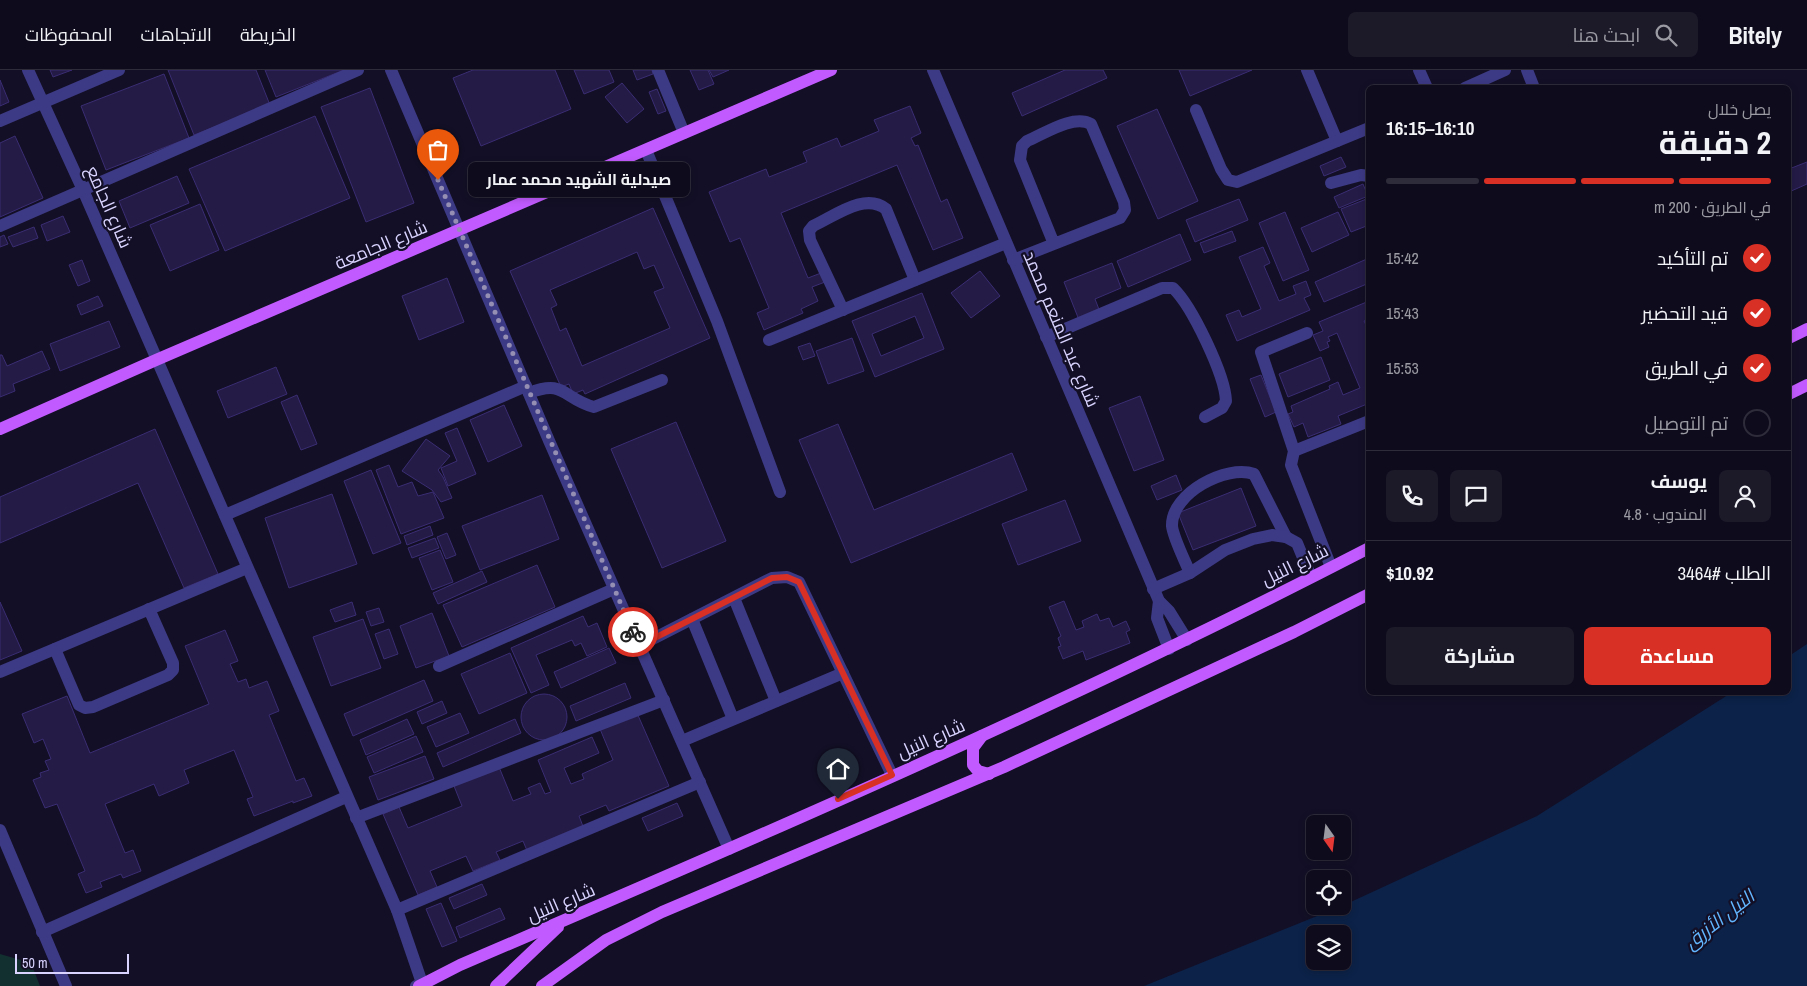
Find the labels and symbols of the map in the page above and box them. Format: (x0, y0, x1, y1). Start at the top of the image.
pin (417, 129, 459, 180)
street label: شارع الجامع (80, 162, 139, 252)
callout: صيدلية الشهيد محمد عمار (468, 162, 690, 198)
street label: شارع الجامعة (331, 214, 431, 275)
street label: شارع عبد المنعم محمد (1017, 247, 1106, 411)
street label: شارع النيل (1257, 538, 1333, 592)
courier (608, 607, 658, 657)
street label: شارع النيل (893, 712, 969, 765)
pin (817, 748, 859, 799)
north arrow (1306, 815, 1351, 860)
street label: شارع النيل (523, 877, 599, 928)
water label: النيل الأزرق (1678, 882, 1761, 955)
scale bar (15, 951, 129, 974)

